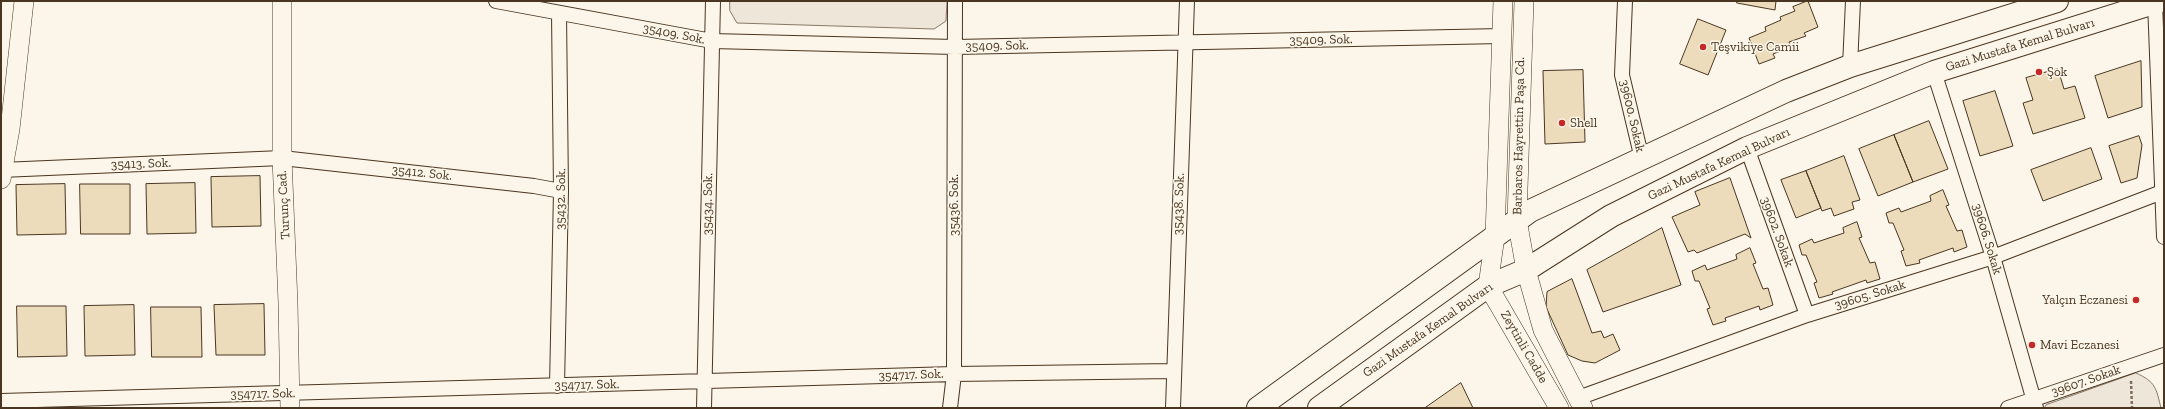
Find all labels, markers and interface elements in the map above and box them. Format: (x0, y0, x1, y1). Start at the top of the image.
street label: Gazi Mustafa Kemal Bulvarı (1944, 15, 2096, 75)
street label: 35409. Sok. (641, 20, 707, 48)
street label: 35409. Sok. (1289, 32, 1353, 48)
street label: 35409. Sok. (965, 38, 1029, 54)
place label: Teşvikiye Camii (1711, 39, 1799, 55)
marker: Teşvikiye Camii (1698, 42, 1708, 52)
street label: Barbaros Hayrettin Paşa Cd. (1510, 57, 1528, 215)
place label: Şok (2047, 64, 2067, 80)
marker: Şok (2034, 67, 2044, 77)
street label: 39600. Sokak (1616, 78, 1648, 154)
place label: Shell (1570, 115, 1597, 131)
marker: Shell (1557, 118, 1567, 128)
street label: Gazi Mustafa Kemal Bulvarı (1645, 124, 1793, 204)
street label: 35413. Sok. (111, 155, 171, 173)
street label: 35412. Sok. (391, 162, 453, 184)
street label: 35432. Sok. (553, 168, 569, 230)
street label: Turunç Cad. (274, 170, 294, 240)
street label: 35434. Sok. (700, 173, 716, 235)
street label: 35438. Sok. (1170, 173, 1188, 235)
street label: 35436. Sok. (946, 174, 962, 236)
street label: 39602. Sokak (1757, 195, 1797, 269)
street label: 39606. Sokak (1969, 202, 2005, 276)
street label: 39605. Sokak (1833, 277, 1907, 313)
street label: Gazi Mustafa Kemal Bulvarı (1360, 279, 1496, 381)
place label: Yalçın Eczanesi (2042, 292, 2128, 308)
marker: Yalçın Eczanesi (2131, 295, 2141, 305)
street label: Zeytinli Cadde (1497, 308, 1551, 386)
place label: Mavi Eczanesi (2040, 337, 2119, 353)
marker: Mavi Eczanesi (2027, 340, 2037, 350)
street label: 39607. Sokak (2049, 362, 2123, 400)
street label: 354717. Sok. (878, 366, 944, 384)
street label: 354717. Sok. (554, 377, 620, 393)
street label: 354717. Sok. (230, 386, 296, 402)

